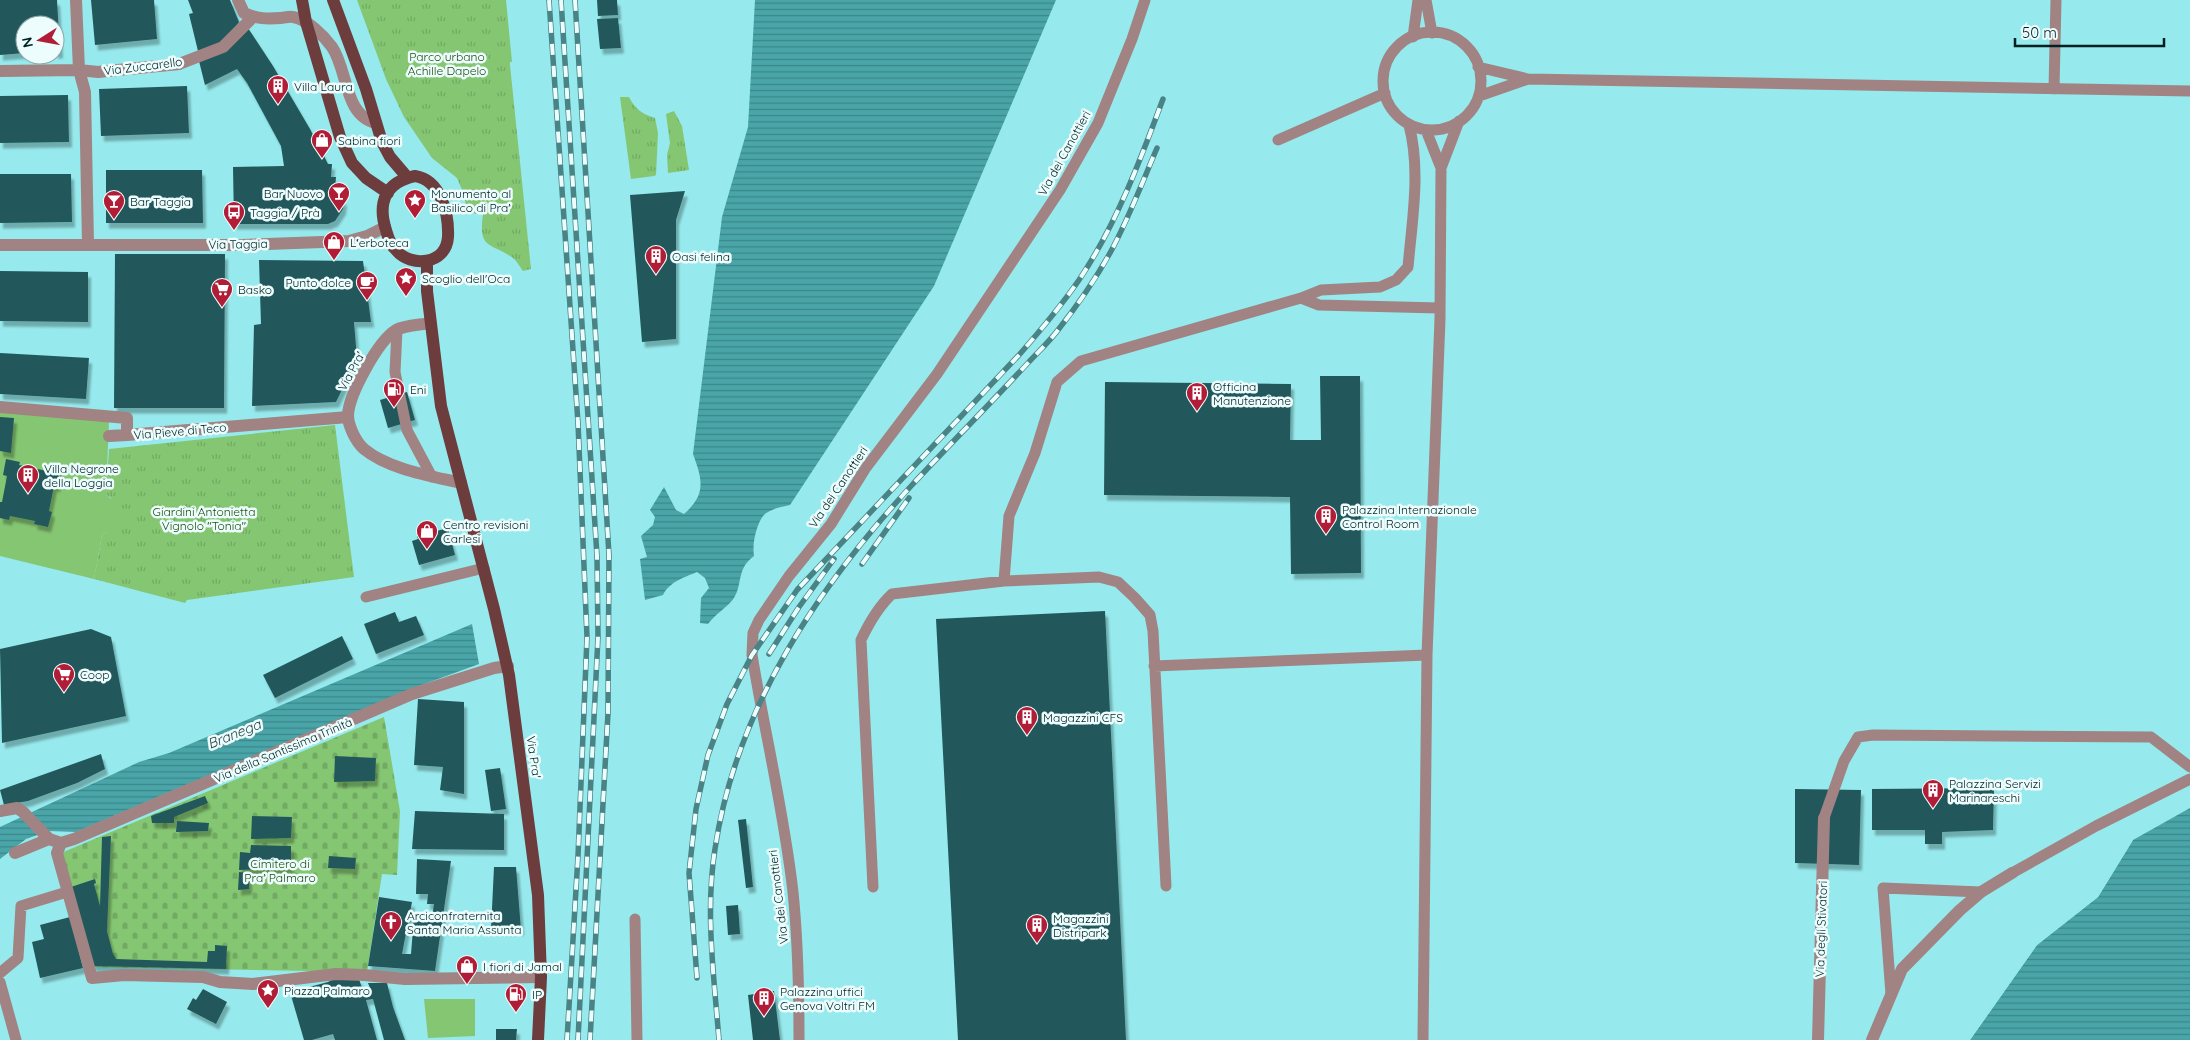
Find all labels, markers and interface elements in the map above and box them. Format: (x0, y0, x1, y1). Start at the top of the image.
north arrow (15, 15, 65, 65)
scale bar (2015, 15, 2164, 47)
text: 50 m (2022, 23, 2057, 42)
text: N (17, 36, 37, 49)
park label: Parco urbano Achille Dapelo (408, 49, 486, 78)
street label: Via Zuccarello (103, 54, 183, 78)
building icon: Villa Laura (266, 74, 290, 105)
place label: Villa Laura (294, 79, 353, 94)
street label: Via dei Canottieri (1034, 108, 1094, 198)
shop icon: Sabina fiori (310, 128, 334, 159)
place label: Sabina fiori (338, 133, 401, 148)
bar icon: Bar Nuovo (327, 181, 351, 212)
place label: Bar Nuovo (264, 186, 323, 201)
place label: Monumento al Basilico di Pra' (431, 186, 511, 215)
place icon: Monumento al Basilico di Pra' (403, 188, 427, 219)
bar icon: Bar Taggia (102, 189, 126, 220)
place label: Bar Taggia (130, 194, 191, 209)
bus stop icon: Taggia / Prà (222, 200, 246, 231)
place label: Taggia / Prà (250, 205, 320, 220)
shop icon: L'erboteca (322, 230, 346, 261)
place label: L'erboteca (350, 235, 409, 250)
street label: Via Taggia (208, 236, 268, 252)
building icon: Oasi felina (644, 244, 668, 275)
place label: Oasi felina (672, 249, 730, 264)
place icon: Scoglio dell'Oca (394, 266, 418, 297)
cafe icon: Punto dolce (355, 270, 379, 301)
place label: Scoglio dell'Oca (422, 271, 510, 286)
place label: Punto dolce (285, 275, 351, 290)
supermarket icon: Basko (210, 277, 234, 308)
place label: Basko (238, 282, 272, 297)
street label: Via Pra' (334, 349, 368, 393)
fuel station icon: Eni (382, 377, 406, 408)
place label: Officina Manutenzione (1213, 379, 1291, 408)
building icon: Officina Manutenzione (1185, 381, 1209, 412)
place label: Eni (410, 382, 426, 397)
street label: Via Pieve di Teco (133, 419, 227, 443)
street label: Via dei Canottieri (805, 443, 871, 531)
place label: Villa Negrone della Loggia (44, 461, 119, 490)
building icon: Villa Negrone della Loggia (16, 463, 40, 494)
place label: Palazzina Internazionale Control Room (1342, 502, 1477, 531)
park label: Giardini Antonietta Vignolo "Tonia" (153, 504, 255, 533)
building icon: Palazzina Internazionale Control Room (1314, 504, 1338, 535)
place label: Centro revisioni Carlesi (443, 517, 528, 546)
shop icon: Centro revisioni Carlesi (415, 519, 439, 550)
supermarket icon: Coop (52, 662, 76, 693)
place label: Coop (80, 667, 110, 682)
building icon: Magazzini CFS (1015, 705, 1039, 736)
place label: Magazzini CFS (1043, 710, 1123, 725)
street label: Via della Santissima Trinità (212, 714, 354, 786)
water label: Branega (205, 715, 265, 753)
street label: Via Pra' (524, 735, 544, 779)
place label: Palazzina Servizi Marinareschi (1949, 776, 2041, 805)
building icon: Palazzina Servizi Marinareschi (1921, 778, 1945, 809)
street label: Via dei Canottieri (765, 849, 791, 945)
park label: Cimitero di Pra' Palmaro (244, 856, 316, 885)
street label: Via degli Stivatori (1812, 880, 1830, 978)
place label: Arciconfraternita Santa Maria Assunta (407, 908, 522, 937)
church icon: Arciconfraternita Santa Maria Assunta (379, 910, 403, 941)
place label: Magazzini Distripark (1053, 911, 1108, 940)
building icon: Magazzini Distripark (1025, 913, 1049, 944)
shop icon: I fiori di Jamal (455, 954, 479, 985)
place label: I fiori di Jamal (483, 959, 562, 974)
place icon: Piazza Palmaro (256, 978, 280, 1009)
fuel station icon: IP (504, 982, 528, 1013)
place label: Piazza Palmaro (284, 983, 370, 998)
place label: Palazzina uffici Genova Voltri FM (780, 984, 875, 1013)
building icon: Palazzina uffici Genova Voltri FM (752, 986, 776, 1017)
place label: IP (532, 987, 542, 1002)

